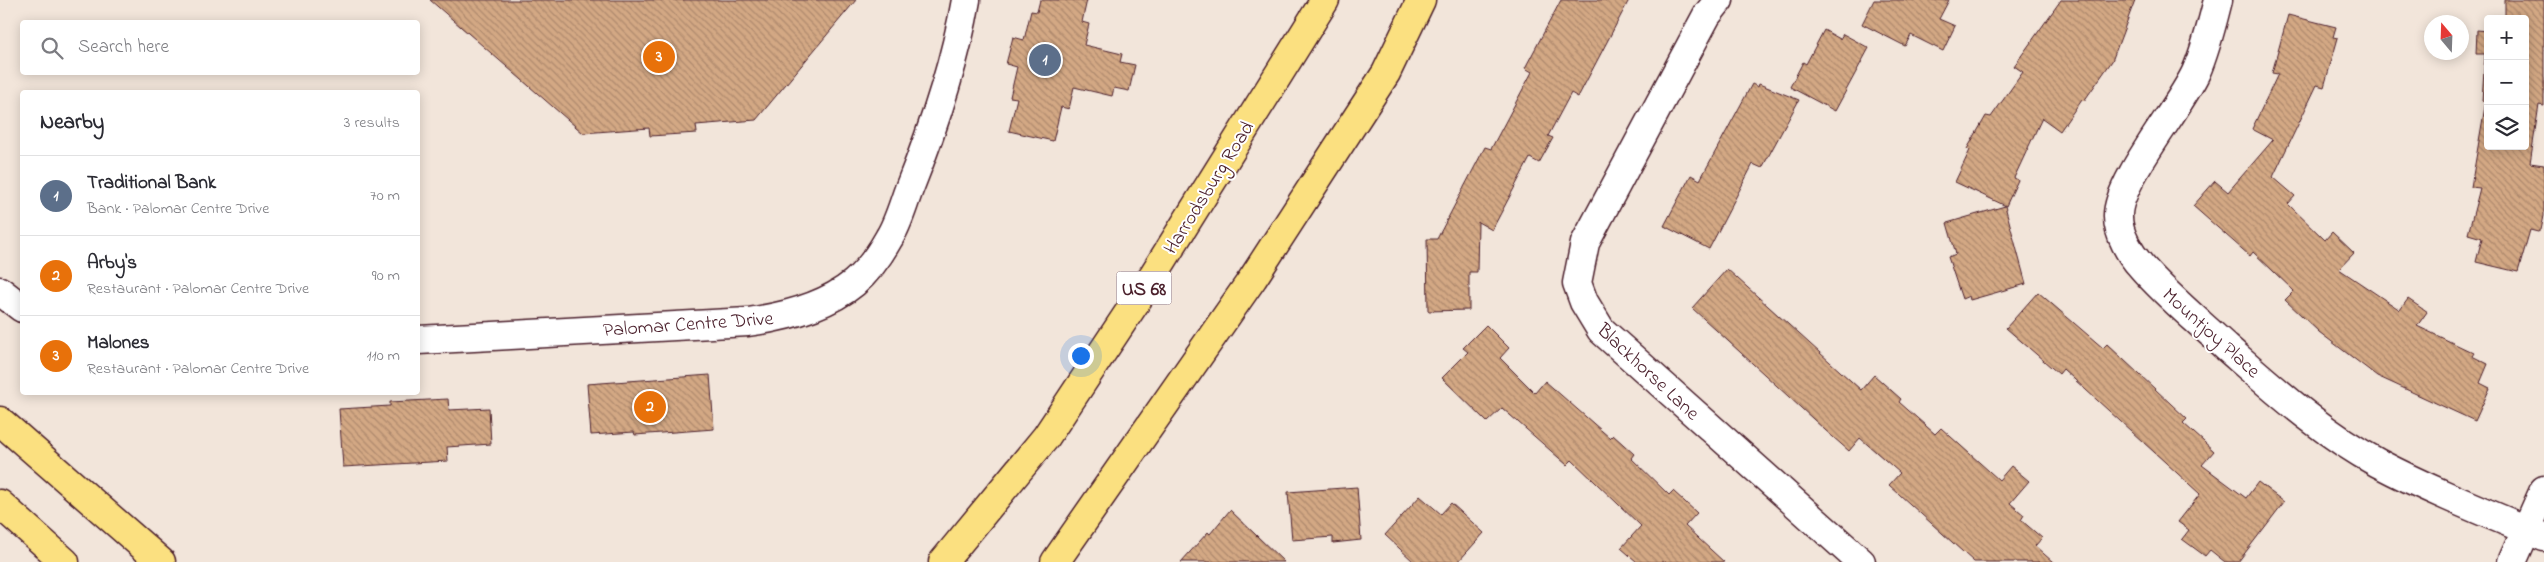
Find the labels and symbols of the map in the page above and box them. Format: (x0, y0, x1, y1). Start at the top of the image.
north arrow (2424, 15, 2469, 60)
pin: 3 (643, 38, 675, 76)
pin: 1 (1029, 41, 1061, 79)
street label: Harrodsburg Road (1157, 116, 1264, 261)
road number: US 68 (1116, 272, 1172, 304)
street label: Mountjoy Place (2155, 282, 2266, 386)
street label: Palomar Centre Drive (602, 305, 774, 346)
street label: Blackhorse Lane (1589, 317, 1705, 428)
your location (1068, 343, 1094, 369)
pin: 2 (634, 388, 666, 426)

